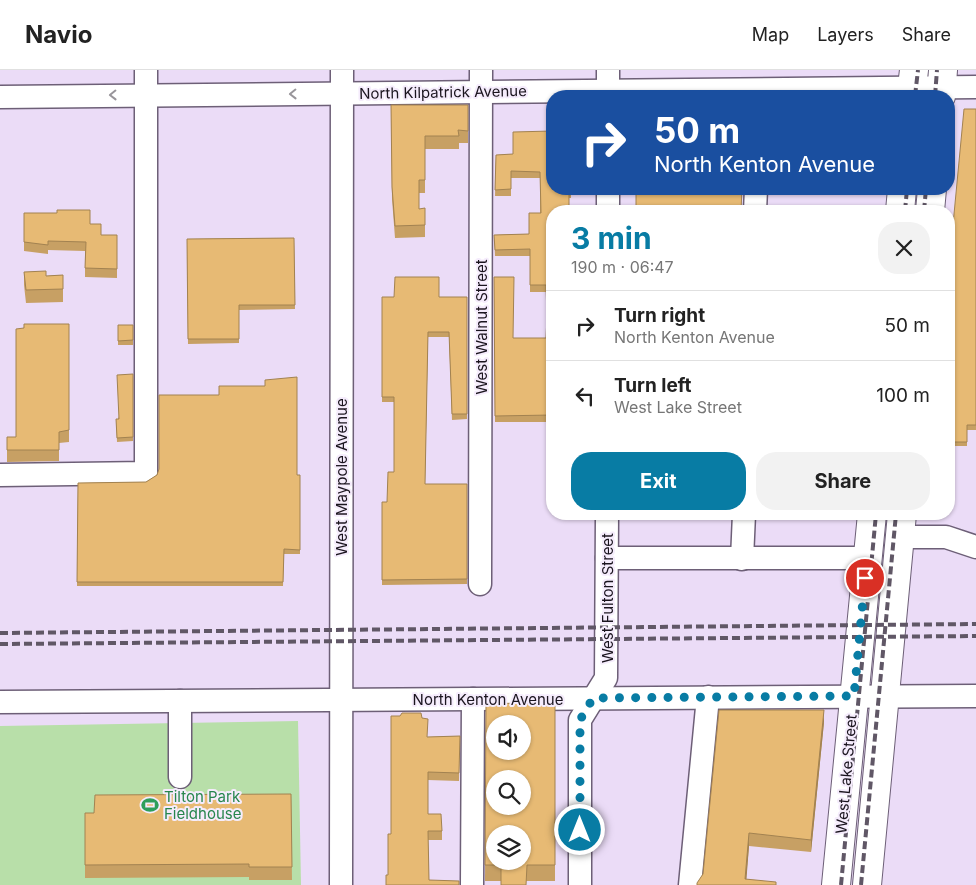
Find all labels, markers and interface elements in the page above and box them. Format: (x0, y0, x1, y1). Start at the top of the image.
text: Navio (25, 20, 92, 49)
text: Map (752, 24, 789, 45)
text: Layers (817, 24, 874, 45)
text: Share (902, 24, 951, 45)
street label: North Kilpatrick Avenue (359, 81, 527, 103)
one-way arrow (289, 89, 296, 99)
one-way arrow (109, 90, 117, 101)
text: 50 m (654, 109, 740, 151)
icon: right (571, 110, 636, 175)
text: North Kenton Avenue (654, 151, 875, 177)
text: 3 min (571, 220, 652, 256)
button: close (878, 222, 930, 274)
text: 190 m · 06:47 (571, 257, 674, 277)
street label: West Walnut Street (472, 259, 491, 395)
text: Turn right (614, 304, 705, 327)
icon: right (571, 312, 599, 340)
text: 50 m (884, 314, 930, 337)
text: North Kenton Avenue (614, 327, 775, 347)
text: Turn left (614, 374, 692, 397)
icon: left (571, 382, 599, 410)
text: 100 m (876, 384, 930, 407)
text: West Lake Street (614, 397, 742, 417)
street label: West Maypole Avenue (332, 398, 351, 556)
button: Exit (571, 452, 746, 510)
button: Share (756, 452, 930, 510)
street label: West Fulton Street (598, 533, 617, 663)
pin (844, 557, 886, 599)
icon: arrive (851, 564, 879, 592)
street label: North Kenton Avenue (413, 690, 563, 709)
street label: West Lake Street (831, 713, 861, 835)
map controls (486, 715, 531, 870)
button: sound (486, 715, 531, 760)
button: search (486, 770, 531, 815)
place label: Tilton Park Fieldhouse (164, 787, 241, 823)
sports icon: Tilton Park Fieldhouse (140, 795, 160, 815)
position arrow (553, 803, 605, 855)
button: layers (486, 825, 531, 870)

